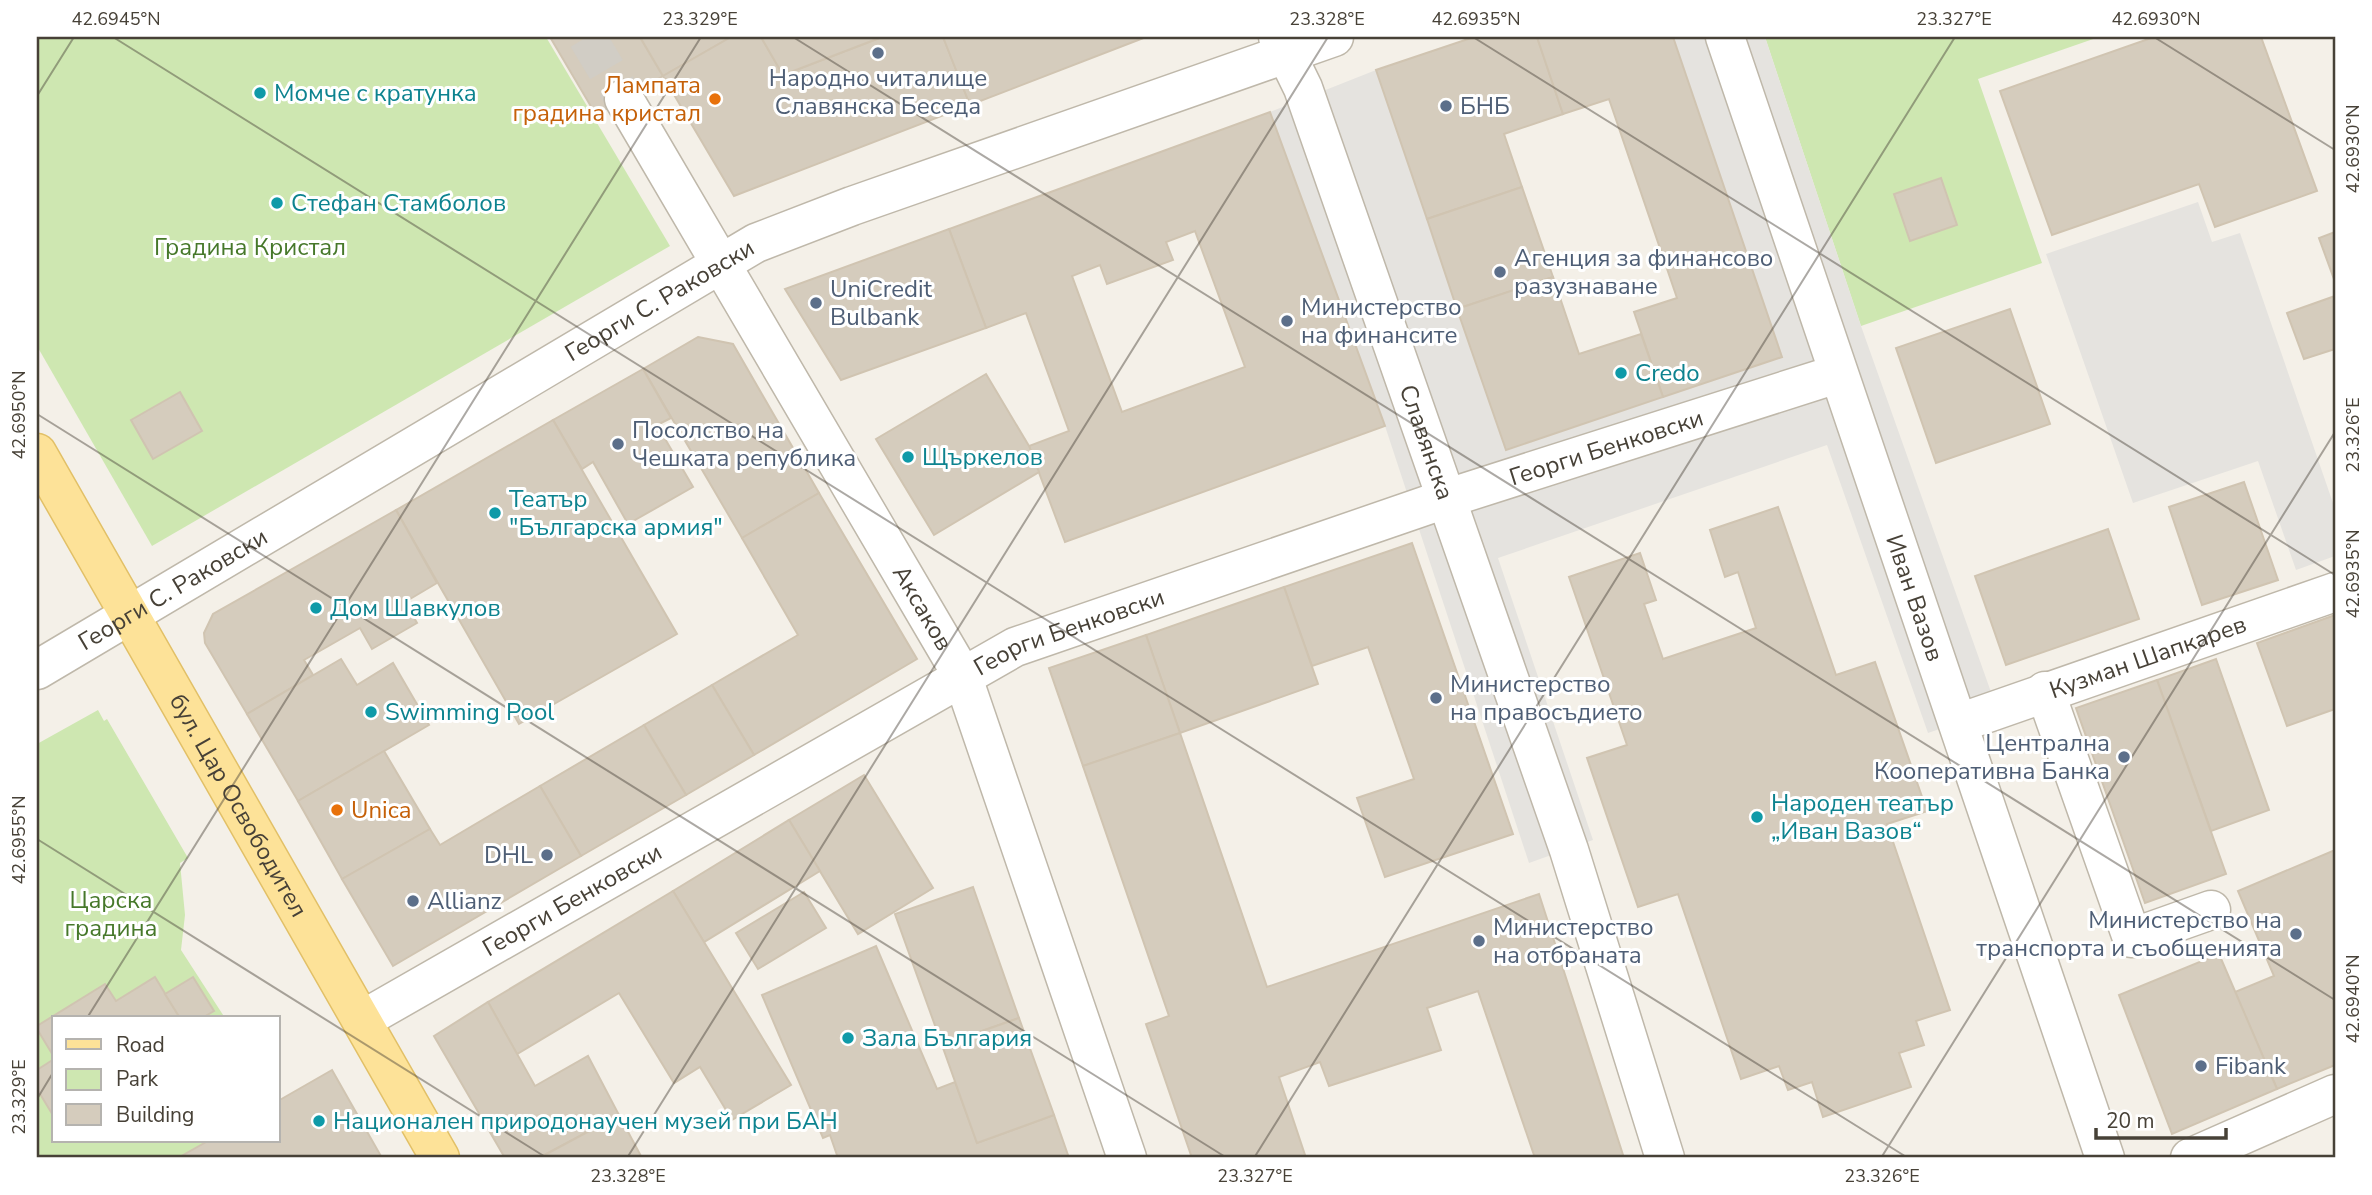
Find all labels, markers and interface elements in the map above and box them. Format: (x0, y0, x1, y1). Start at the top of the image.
text: 42.6945°N (72, 7, 160, 31)
text: 23.329°E (662, 7, 738, 31)
text: 23.328°E (1289, 7, 1365, 31)
text: 42.6935°N (1432, 7, 1520, 31)
text: 23.327°E (1916, 7, 1992, 31)
text: 42.6930°N (2112, 7, 2200, 31)
marker: Народно читалище Славянска Беседа (870, 45, 886, 61)
place label: Народно читалище Славянска Беседа (769, 62, 987, 122)
place label: Лампата градина кристал (512, 69, 701, 129)
place label: Mомче с кратунка (274, 77, 477, 109)
marker: Mомче с кратунка (252, 85, 268, 101)
place label: БНБ (1460, 90, 1510, 122)
marker: Лампата градина кристал (707, 91, 723, 107)
marker: БНБ (1438, 98, 1454, 114)
text: 42.6930°N (2341, 105, 2365, 193)
place label: Стефан Стамболов (291, 187, 506, 219)
marker: Стефан Стамболов (269, 195, 285, 211)
park label: Градина Кристал (154, 231, 346, 263)
street label: Георги С. Раковски (559, 232, 760, 369)
place label: Агенция за финансово разузнаване (1514, 242, 1773, 302)
marker: Агенция за финансово разузнаване (1492, 264, 1508, 280)
place label: UniCredit Bulbank (830, 273, 933, 333)
place label: Министерство на финансите (1301, 291, 1462, 351)
marker: UniCredit Bulbank (808, 295, 824, 311)
marker: Министерство на финансите (1279, 313, 1295, 329)
place label: Credo (1635, 357, 1700, 389)
marker: Credo (1613, 365, 1629, 381)
text: 42.6950°N (7, 371, 31, 459)
street label: Славянска (1392, 380, 1462, 504)
text: 23.326°E (2341, 397, 2365, 473)
street label: Георги Бенковски (1505, 402, 1707, 493)
place label: Посолство на Чешката република (632, 414, 856, 474)
marker: Посолство на Чешката република (610, 436, 626, 452)
place label: Щъркелов (922, 441, 1043, 473)
marker: Щъркелов (900, 449, 916, 465)
place label: Театър "Българска армия" (509, 483, 723, 543)
marker: Театър "Българска армия" (487, 505, 503, 521)
street label: Георги С. Раковски (72, 521, 273, 658)
street label: Иван Вазов (1878, 530, 1951, 665)
text: 42.6935°N (2341, 530, 2365, 618)
street label: Аксаков (885, 559, 960, 656)
street label: Георги Бенковски (968, 581, 1169, 683)
place label: Дом Шавкулов (330, 592, 501, 624)
marker: Дом Шавкулов (308, 600, 324, 616)
street label: Кузман Шапкарев (2045, 608, 2251, 706)
place label: Министерство на правосъдието (1450, 668, 1643, 728)
street label: бул. Цар Освободител (162, 688, 315, 923)
marker: Министерство на правосъдието (1428, 690, 1444, 706)
place label: Swimming Pool (385, 696, 554, 728)
marker: Swimming Pool (363, 704, 379, 720)
place label: Централна Кооперативна Банка (1874, 727, 2110, 787)
marker: Централна Кооперативна Банка (2116, 749, 2132, 765)
place label: Народен театър „Иван Вазов“ (1771, 787, 1954, 847)
place label: Unica (351, 794, 411, 826)
text: 42.6955°N (7, 796, 31, 884)
marker: Unica (329, 802, 345, 818)
marker: Народен театър „Иван Вазов“ (1749, 809, 1765, 825)
street label: Георги Бенковски (477, 836, 668, 964)
place label: DHL (484, 839, 533, 871)
marker: DHL (539, 847, 555, 863)
park label: Царска градина (65, 884, 157, 944)
place label: Allianz (427, 885, 502, 917)
marker: Allianz (405, 893, 421, 909)
place label: Министерство на транспорта и съобщенията (1976, 904, 2282, 964)
place label: Министерство на отбраната (1493, 911, 1654, 971)
marker: Министерство на транспорта и съобщенията (2288, 926, 2304, 942)
marker: Министерство на отбраната (1471, 933, 1487, 949)
text: 42.6940°N (2341, 955, 2365, 1043)
legend (52, 1016, 280, 1142)
place label: Зала България (862, 1022, 1032, 1054)
marker: Зала България (840, 1030, 856, 1046)
text: Road (116, 1031, 165, 1059)
place label: Fibank (2215, 1050, 2287, 1082)
marker: Fibank (2193, 1058, 2209, 1074)
text: 23.329°E (7, 1059, 31, 1135)
text: Park (116, 1065, 158, 1093)
scale bar (2096, 1097, 2225, 1141)
text: Building (116, 1101, 194, 1129)
place label: Национален природонаучен музей при БАН (333, 1105, 838, 1137)
text: 20 m (2106, 1107, 2155, 1135)
marker: Национален природонаучен музей при БАН (311, 1113, 327, 1129)
text: 23.328°E (590, 1164, 666, 1188)
text: 23.327°E (1217, 1164, 1293, 1188)
text: 23.326°E (1844, 1164, 1920, 1188)

